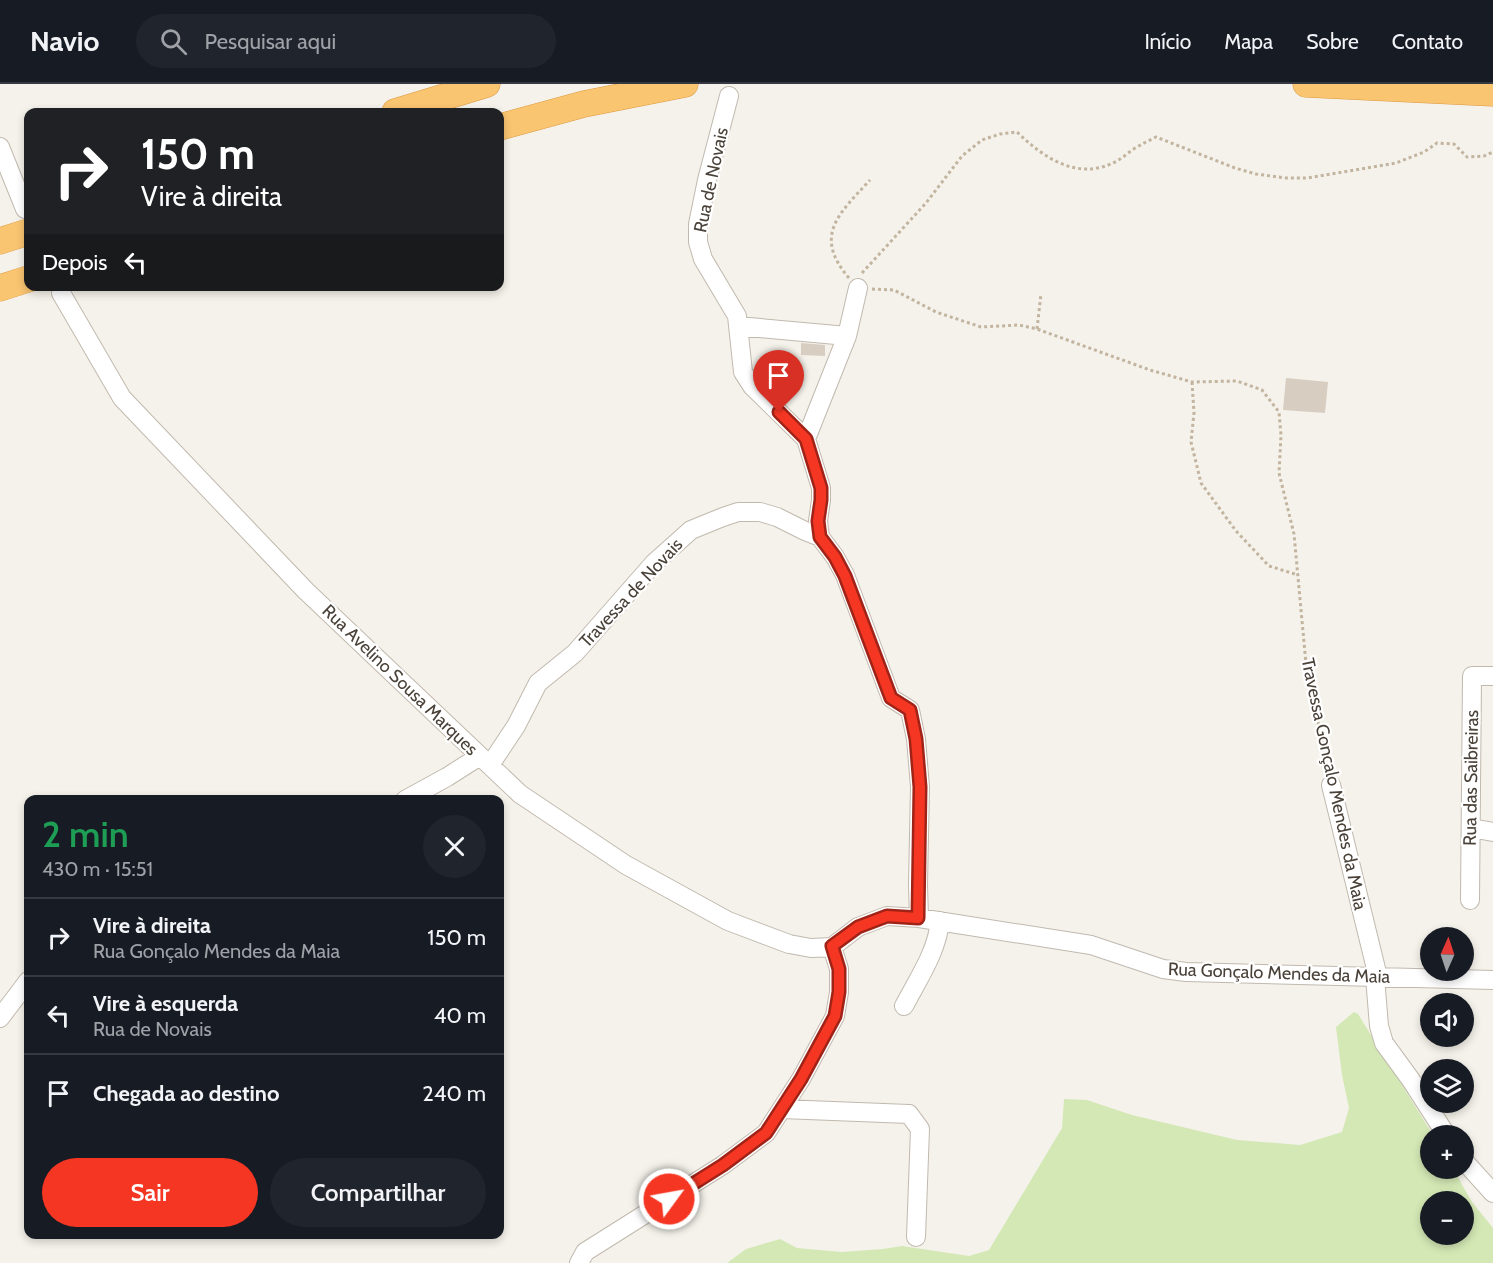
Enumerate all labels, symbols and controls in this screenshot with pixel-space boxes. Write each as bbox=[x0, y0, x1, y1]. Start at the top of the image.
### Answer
search box bbox=[136, 14, 556, 68]
text: Navio bbox=[30, 24, 100, 58]
icon: search bbox=[157, 25, 190, 58]
text: Pesquisar aqui bbox=[205, 28, 336, 55]
text: Início bbox=[1144, 29, 1191, 54]
text: Mapa bbox=[1224, 29, 1273, 54]
text: Sobre bbox=[1306, 29, 1359, 54]
text: Contato bbox=[1392, 29, 1463, 54]
street label: Rua de Novais bbox=[689, 125, 733, 235]
text: 150 m bbox=[141, 128, 255, 180]
icon: right bbox=[42, 132, 120, 210]
text: Vire à direita bbox=[141, 180, 282, 213]
icon: left bbox=[119, 246, 152, 279]
text: Depois bbox=[42, 249, 107, 276]
pin bbox=[753, 350, 804, 412]
icon: arrive bbox=[762, 359, 795, 392]
street label: Travessa de Novais bbox=[575, 534, 687, 652]
street label: Rua Avelino Sousa Marques bbox=[318, 600, 482, 760]
street label: Travessa Gonçalo Mendes da Maia bbox=[1297, 656, 1372, 912]
street label: Rua das Saibreiras bbox=[1459, 710, 1483, 846]
text: 2 min bbox=[42, 812, 129, 856]
button: close bbox=[423, 815, 486, 878]
text: 430 m · 15:51 bbox=[42, 857, 153, 881]
text: Vire à direita bbox=[93, 912, 211, 939]
icon: right bbox=[42, 921, 75, 954]
text: 150 m bbox=[427, 924, 486, 951]
north arrow bbox=[1420, 927, 1474, 981]
map controls bbox=[1420, 927, 1474, 1245]
text: Rua Gonçalo Mendes da Maia bbox=[93, 939, 340, 963]
street label: Rua Gonçalo Mendes da Maia bbox=[1168, 958, 1391, 988]
text: Vire à esquerda bbox=[93, 990, 238, 1017]
button: sound bbox=[1420, 993, 1474, 1047]
icon: left bbox=[42, 999, 75, 1032]
text: 40 m bbox=[434, 1002, 486, 1029]
text: Rua de Novais bbox=[93, 1017, 212, 1041]
button: layers bbox=[1420, 1059, 1474, 1113]
icon: arrive bbox=[42, 1077, 75, 1110]
text: Chegada ao destino bbox=[93, 1080, 279, 1107]
text: 240 m bbox=[422, 1080, 486, 1107]
button: + bbox=[1420, 1125, 1474, 1179]
button: Sair bbox=[42, 1158, 258, 1227]
button: Compartilhar bbox=[270, 1158, 486, 1227]
position arrow bbox=[637, 1167, 701, 1231]
button: − bbox=[1420, 1191, 1474, 1245]

